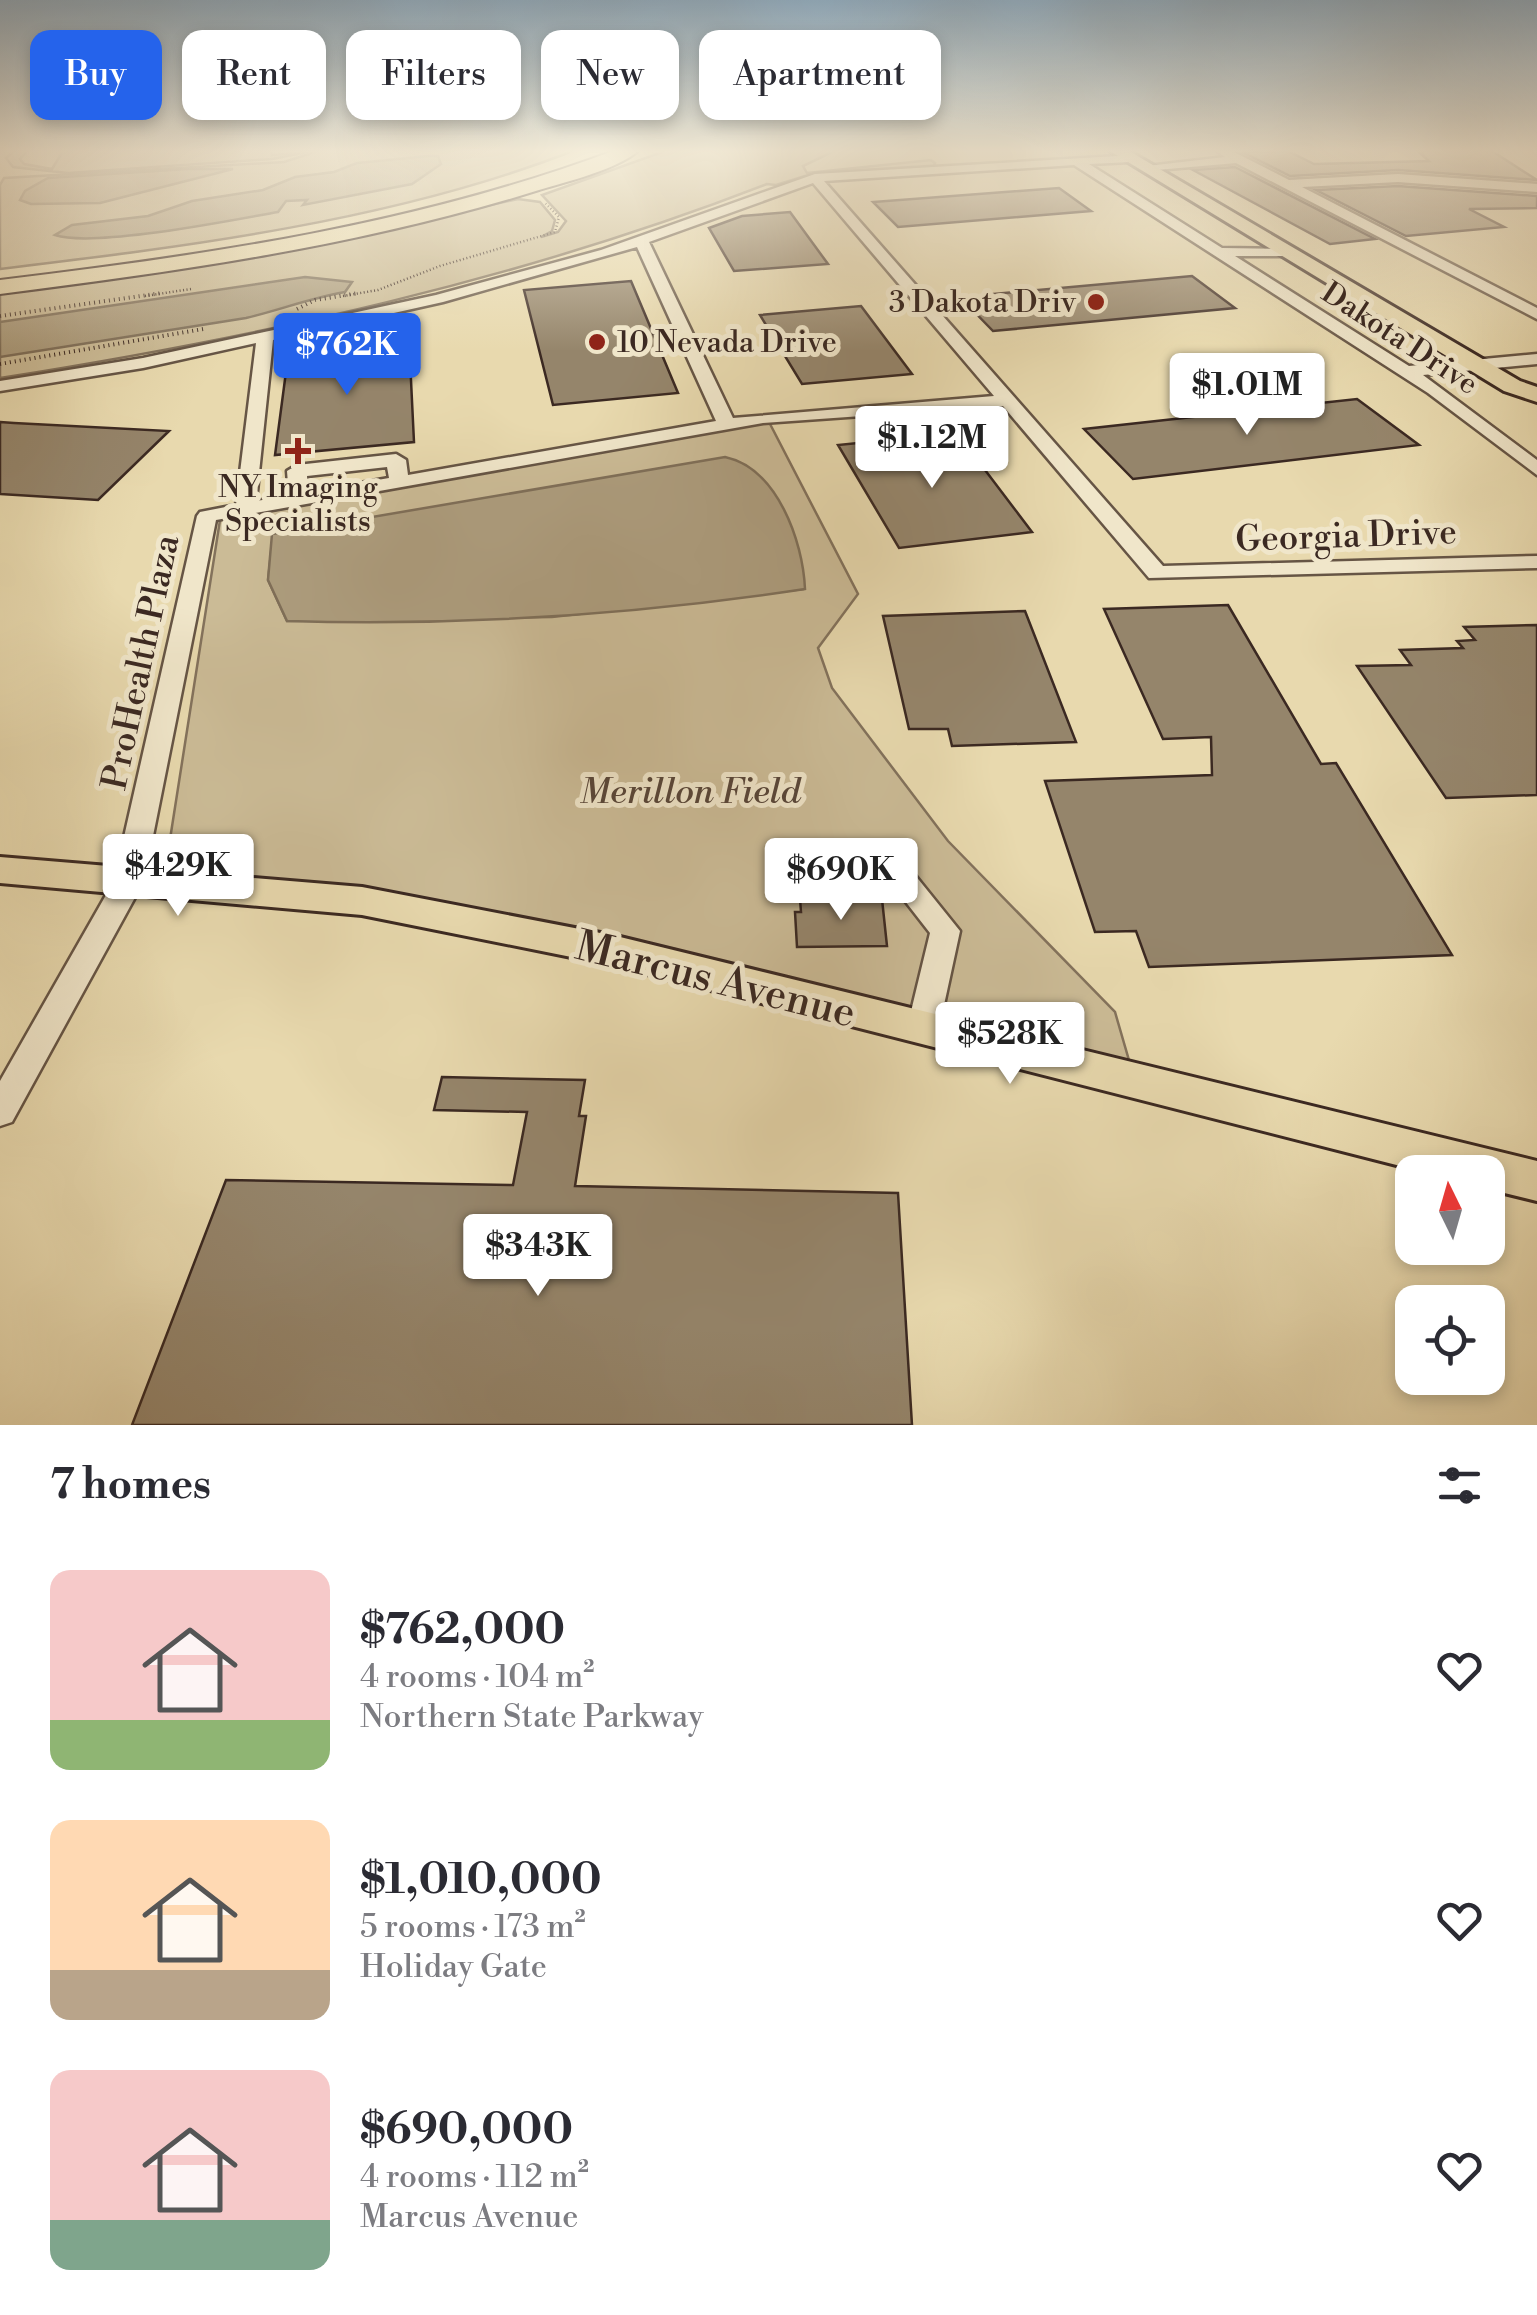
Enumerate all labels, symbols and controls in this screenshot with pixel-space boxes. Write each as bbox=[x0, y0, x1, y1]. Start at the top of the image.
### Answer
chip: Buy bbox=[30, 30, 162, 120]
chip: Rent bbox=[182, 30, 326, 120]
chip: Filters bbox=[346, 30, 521, 120]
chip: New bbox=[541, 30, 679, 120]
chip: Apartment bbox=[699, 30, 941, 120]
street label: Dakota Drive bbox=[1314, 274, 1485, 404]
place label: 3 Dakota Driv bbox=[889, 284, 1077, 322]
marker: 3 Dakota Driv bbox=[1085, 291, 1107, 313]
pin: $762K bbox=[277, 313, 417, 398]
place label: 10 Nevada Drive bbox=[617, 324, 837, 362]
text: $762K bbox=[296, 325, 398, 365]
marker: 10 Nevada Drive bbox=[586, 331, 608, 353]
pin: $1.01M bbox=[1166, 353, 1328, 438]
text: $1.01M bbox=[1192, 365, 1302, 405]
pin: $1.12M bbox=[851, 406, 1013, 491]
text: $1.12M bbox=[877, 418, 987, 458]
marker: NY Imaging Specialists bbox=[285, 438, 311, 464]
place label: NY Imaging Specialists bbox=[218, 469, 378, 541]
street label: Georgia Drive bbox=[1235, 511, 1458, 562]
street label: ProHealth Plaza bbox=[93, 531, 190, 794]
park label: Merillon Field bbox=[580, 771, 802, 814]
pin: $429K bbox=[108, 834, 248, 919]
pin: $690K bbox=[771, 838, 911, 923]
text: $429K bbox=[125, 846, 231, 886]
text: $690K bbox=[787, 850, 895, 890]
street label: Marcus Avenue bbox=[570, 920, 861, 1041]
pin: $528K bbox=[940, 1002, 1080, 1087]
text: $528K bbox=[957, 1014, 1063, 1054]
north arrow bbox=[1395, 1155, 1505, 1265]
map controls bbox=[1395, 1155, 1505, 1395]
pin: $343K bbox=[468, 1214, 608, 1299]
text: $343K bbox=[485, 1226, 591, 1266]
button: locate bbox=[1395, 1285, 1505, 1395]
icon: filters bbox=[1432, 1458, 1487, 1513]
text: 7 homes bbox=[50, 1459, 211, 1512]
text: $762,000 bbox=[360, 1604, 565, 1657]
icon: home bbox=[130, 1610, 250, 1730]
icon: heart bbox=[1432, 1643, 1487, 1698]
text: 4 rooms · 104 m² bbox=[360, 1657, 594, 1697]
text: Northern State Parkway bbox=[360, 1697, 704, 1737]
text: $1,010,000 bbox=[360, 1854, 602, 1907]
icon: home bbox=[130, 1860, 250, 1980]
icon: heart bbox=[1432, 1893, 1487, 1948]
text: 5 rooms · 173 m² bbox=[360, 1907, 586, 1947]
text: Holiday Gate bbox=[360, 1947, 547, 1987]
text: $690,000 bbox=[360, 2104, 573, 2157]
icon: home bbox=[130, 2110, 250, 2230]
icon: heart bbox=[1432, 2143, 1487, 2198]
text: 4 rooms · 112 m² bbox=[360, 2157, 589, 2197]
text: Marcus Avenue bbox=[360, 2197, 578, 2237]

